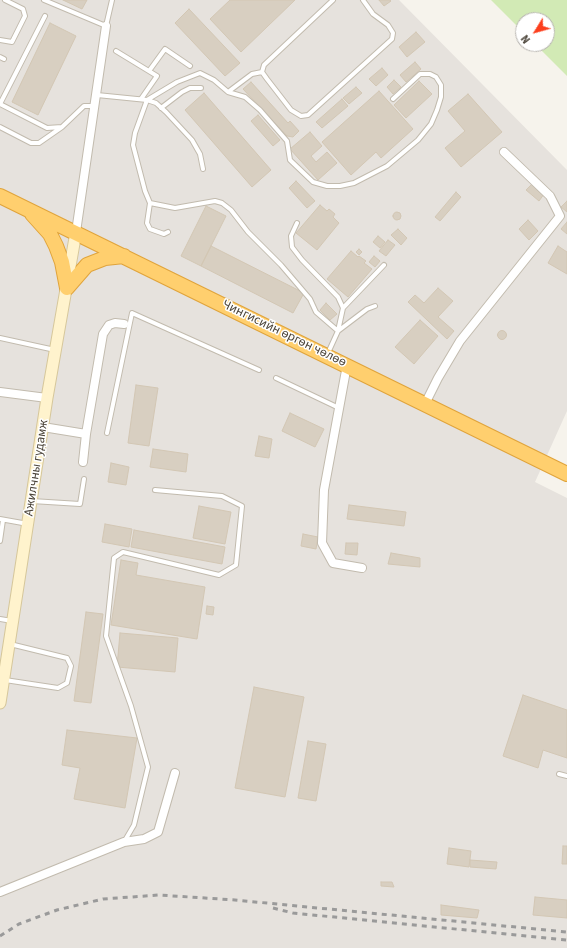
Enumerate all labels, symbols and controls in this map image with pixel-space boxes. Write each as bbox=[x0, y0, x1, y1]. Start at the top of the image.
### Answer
north arrow bbox=[515, 12, 555, 52]
text: N bbox=[518, 31, 534, 46]
street label: Чингисийн өргөн чөлөө bbox=[219, 297, 349, 371]
street label: Ажилчны гудамж bbox=[22, 419, 52, 517]

